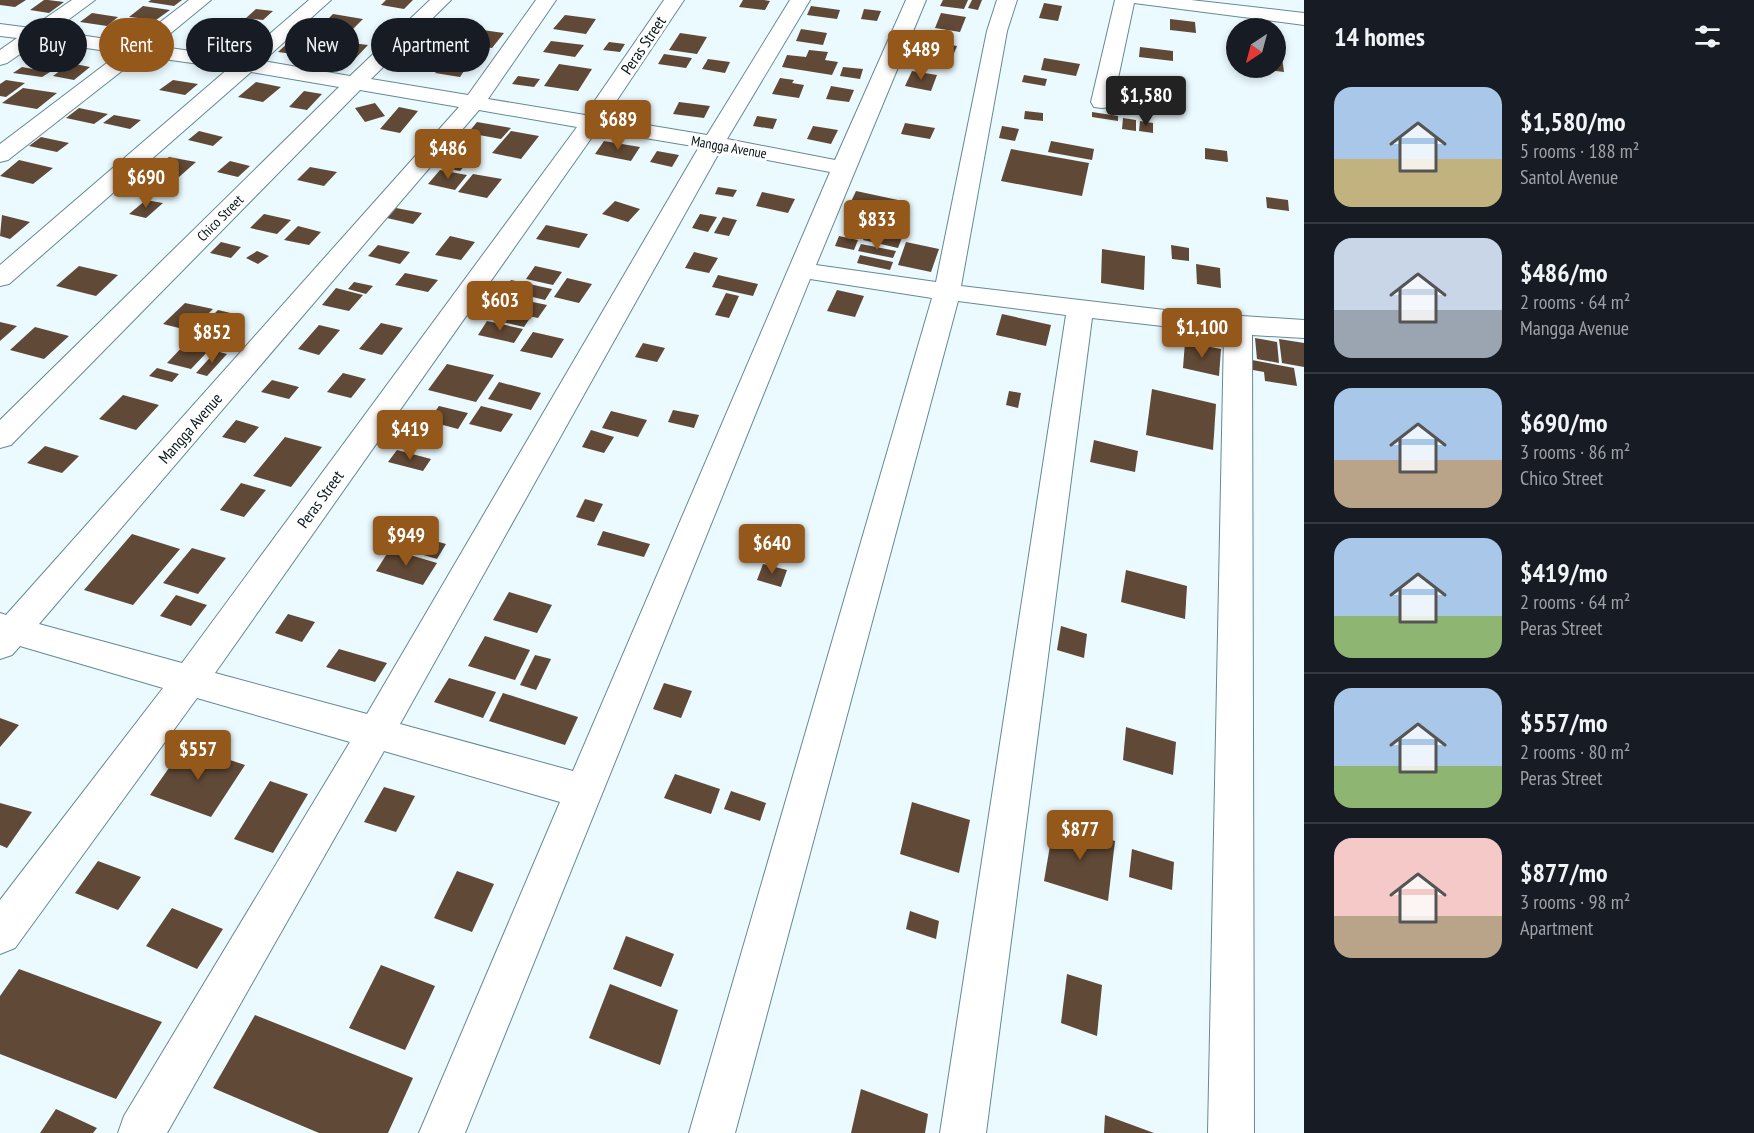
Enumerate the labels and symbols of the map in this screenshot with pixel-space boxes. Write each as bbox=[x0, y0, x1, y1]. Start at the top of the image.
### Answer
street label: Peras Street bbox=[616, 12, 670, 78]
north arrow bbox=[1226, 18, 1286, 78]
pin: $489 bbox=[885, 30, 957, 81]
pin: $1,580 bbox=[1097, 76, 1195, 127]
pin: $689 bbox=[582, 100, 654, 151]
pin: $486 bbox=[412, 129, 484, 180]
street label: Mangga Avenue bbox=[690, 132, 768, 163]
pin: $690 bbox=[110, 158, 182, 209]
street label: Chico Street bbox=[193, 191, 247, 245]
pin: $833 bbox=[841, 200, 913, 251]
pin: $603 bbox=[464, 281, 536, 332]
pin: $1,100 bbox=[1153, 308, 1251, 359]
pin: $852 bbox=[176, 313, 248, 364]
street label: Mangga Avenue bbox=[154, 389, 226, 467]
pin: $419 bbox=[374, 410, 446, 461]
street label: Peras Street bbox=[292, 466, 348, 532]
pin: $949 bbox=[370, 516, 442, 567]
pin: $640 bbox=[736, 524, 808, 575]
pin: $557 bbox=[162, 730, 234, 781]
pin: $877 bbox=[1044, 810, 1116, 861]

